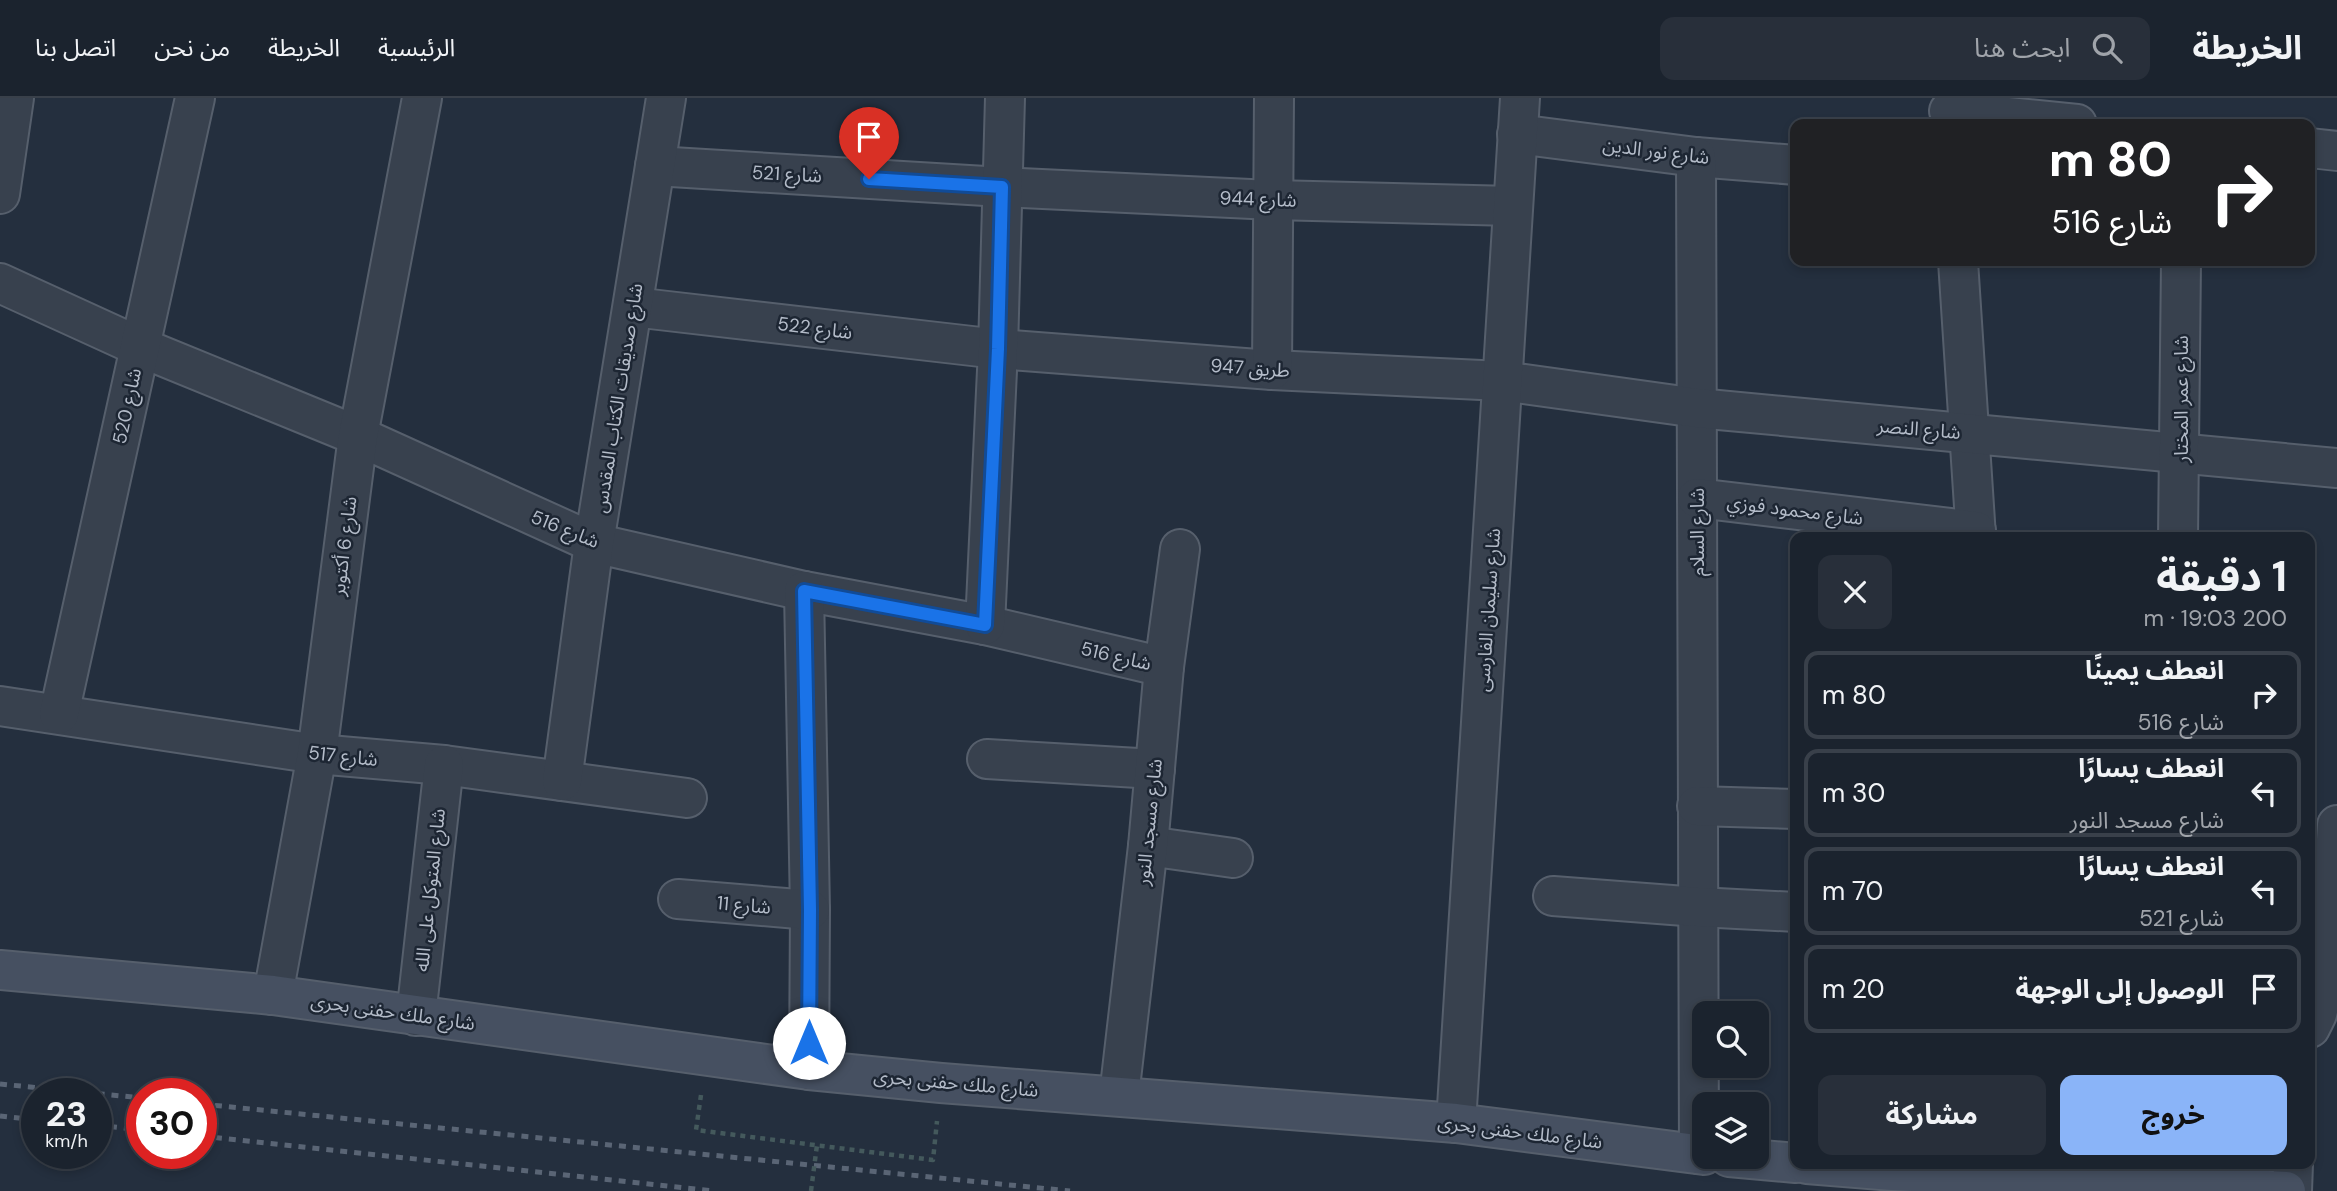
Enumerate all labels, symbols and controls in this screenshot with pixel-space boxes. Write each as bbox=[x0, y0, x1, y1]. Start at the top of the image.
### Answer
search box bbox=[1660, 17, 2150, 80]
text: الخريطة bbox=[2192, 26, 2302, 69]
icon: search bbox=[2088, 29, 2126, 67]
text: ابحث هنا bbox=[1974, 31, 2070, 65]
text: اتصل بنا bbox=[35, 32, 116, 63]
text: من نحن bbox=[154, 32, 230, 63]
text: الخريطة bbox=[268, 32, 340, 63]
text: الرئيسية bbox=[378, 32, 455, 63]
pin bbox=[839, 107, 899, 179]
icon: arrive bbox=[850, 118, 888, 156]
text: 80 m bbox=[2049, 127, 2172, 191]
street label: شارع نور الدين bbox=[1601, 132, 1711, 171]
icon: right bbox=[2196, 147, 2287, 238]
street label: شارع 521 bbox=[751, 160, 823, 189]
street label: شارع 944 bbox=[1219, 185, 1297, 214]
text: شارع 516 bbox=[2052, 201, 2172, 243]
street label: شارع صديقات الكتاب المقدس bbox=[587, 281, 650, 515]
street label: شارع 522 bbox=[776, 311, 854, 346]
street label: شارع عمر المختار bbox=[2169, 335, 2195, 464]
street label: طريق 947 bbox=[1209, 353, 1291, 383]
street label: شارع 520 bbox=[107, 366, 148, 447]
street label: شارع النصر bbox=[1875, 413, 1962, 446]
street label: شارع السلام bbox=[1685, 488, 1712, 576]
street label: شارع محمود فوزي bbox=[1725, 489, 1865, 533]
street label: شارع 6 أكتوبر bbox=[325, 495, 363, 598]
street label: شارع 516 bbox=[527, 504, 603, 555]
street label: شارع سليمان الفارسى bbox=[1470, 527, 1507, 693]
text: 1 دقيقة bbox=[2156, 549, 2287, 604]
button: close bbox=[1818, 555, 1892, 629]
text: 200 m · 19:03 bbox=[2144, 603, 2287, 633]
street label: شارع 516 bbox=[1078, 636, 1154, 677]
text: انعطف يمينًا bbox=[2085, 653, 2224, 687]
icon: right bbox=[2245, 676, 2283, 714]
text: 80 m bbox=[1822, 678, 1886, 712]
text: شارع 516 bbox=[2137, 707, 2224, 737]
street label: شارع 517 bbox=[307, 740, 379, 773]
text: انعطف يسارًا bbox=[2078, 751, 2224, 785]
street label: شارع مسجد النور bbox=[1130, 757, 1169, 888]
icon: left bbox=[2245, 774, 2283, 812]
text: 30 m bbox=[1822, 776, 1885, 810]
text: شارع مسجد النور bbox=[2070, 805, 2224, 835]
street label: شارع المتوكل على الله bbox=[409, 807, 452, 973]
text: انعطف يسارًا bbox=[2078, 849, 2224, 883]
icon: left bbox=[2245, 872, 2283, 910]
text: 70 m bbox=[1822, 874, 1883, 908]
street label: شارع 11 bbox=[716, 890, 772, 921]
text: شارع 521 bbox=[2139, 903, 2224, 933]
icon: arrive bbox=[2245, 970, 2283, 1008]
text: 20 m bbox=[1822, 972, 1885, 1006]
text: الوصول إلى الوجهة bbox=[2015, 972, 2224, 1006]
street label: شارع ملك حفنى بحرى bbox=[309, 988, 477, 1037]
map controls bbox=[1692, 1001, 1769, 1169]
button: search bbox=[1692, 1001, 1769, 1078]
position arrow bbox=[772, 1006, 846, 1080]
street label: شارع ملك حفنى بحرى bbox=[872, 1063, 1040, 1104]
button: مشاركة bbox=[1818, 1075, 2046, 1155]
button: خروج bbox=[2060, 1075, 2287, 1155]
speed limit sign: 30 bbox=[126, 1078, 217, 1169]
text: 23 bbox=[46, 1091, 87, 1137]
button: layers bbox=[1692, 1092, 1769, 1169]
street label: شارع ملك حفنى بحرى bbox=[1436, 1109, 1604, 1155]
text: km/h bbox=[45, 1129, 88, 1153]

